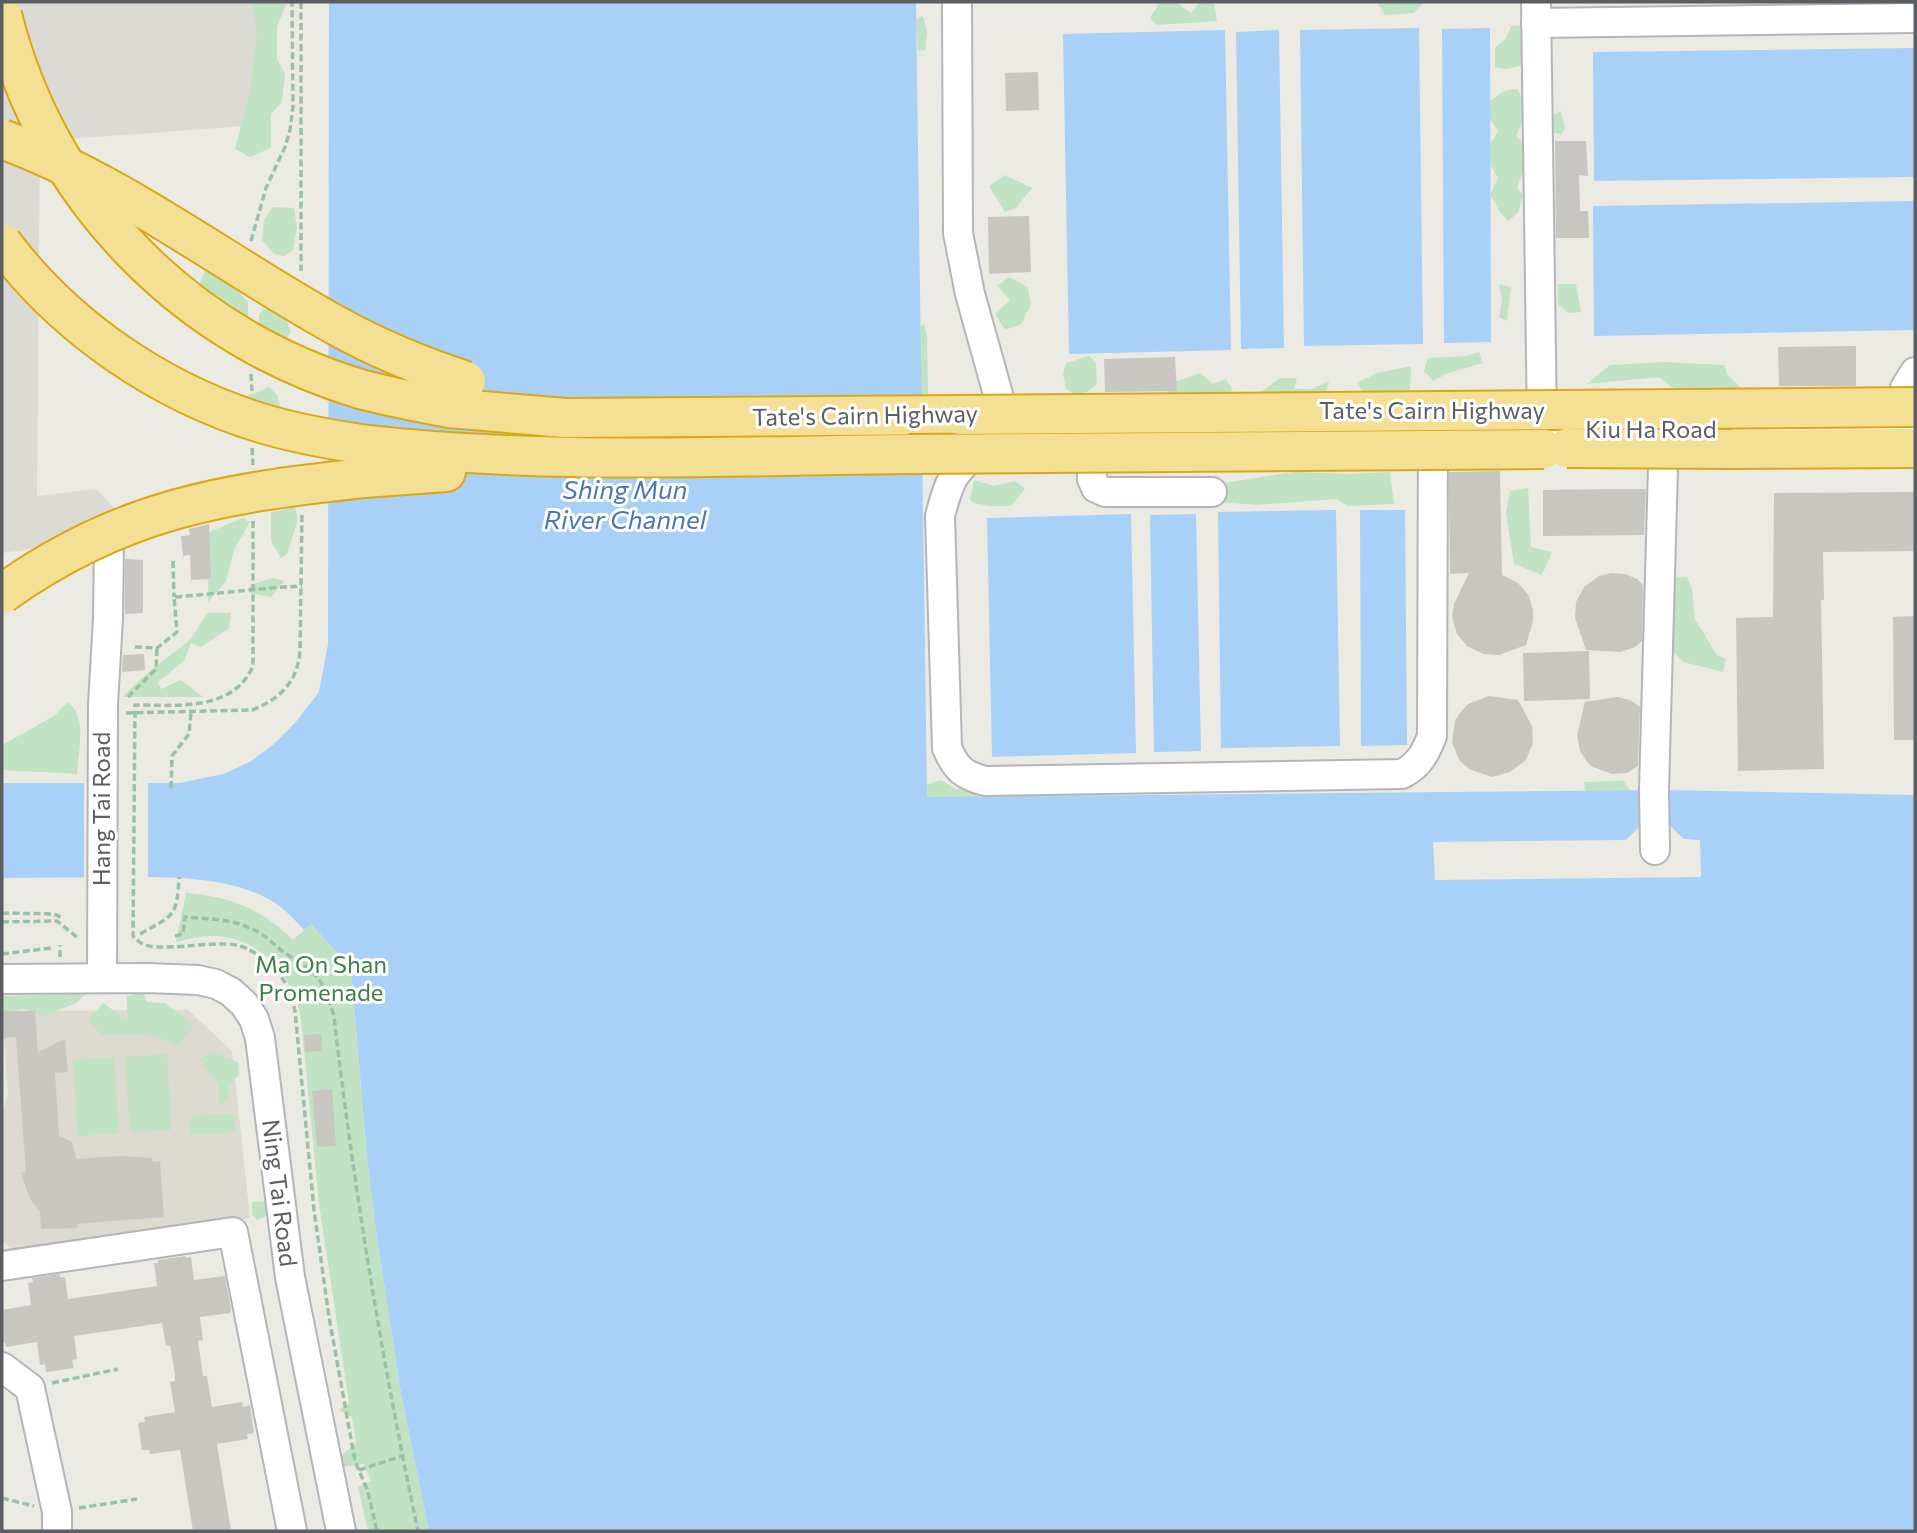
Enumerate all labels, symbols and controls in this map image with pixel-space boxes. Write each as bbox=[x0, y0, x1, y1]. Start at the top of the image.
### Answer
street label: Tate's Cairn Highway bbox=[1319, 395, 1545, 424]
street label: Tate's Cairn Highway bbox=[752, 398, 978, 431]
street label: Kiu Ha Road bbox=[1585, 414, 1717, 443]
water label: Shing Mun River Channel bbox=[544, 473, 708, 534]
street label: Hang Tai Road bbox=[86, 732, 115, 886]
park label: Ma On Shan Promenade bbox=[255, 949, 387, 1006]
street label: Ning Tai Road bbox=[257, 1117, 304, 1268]

